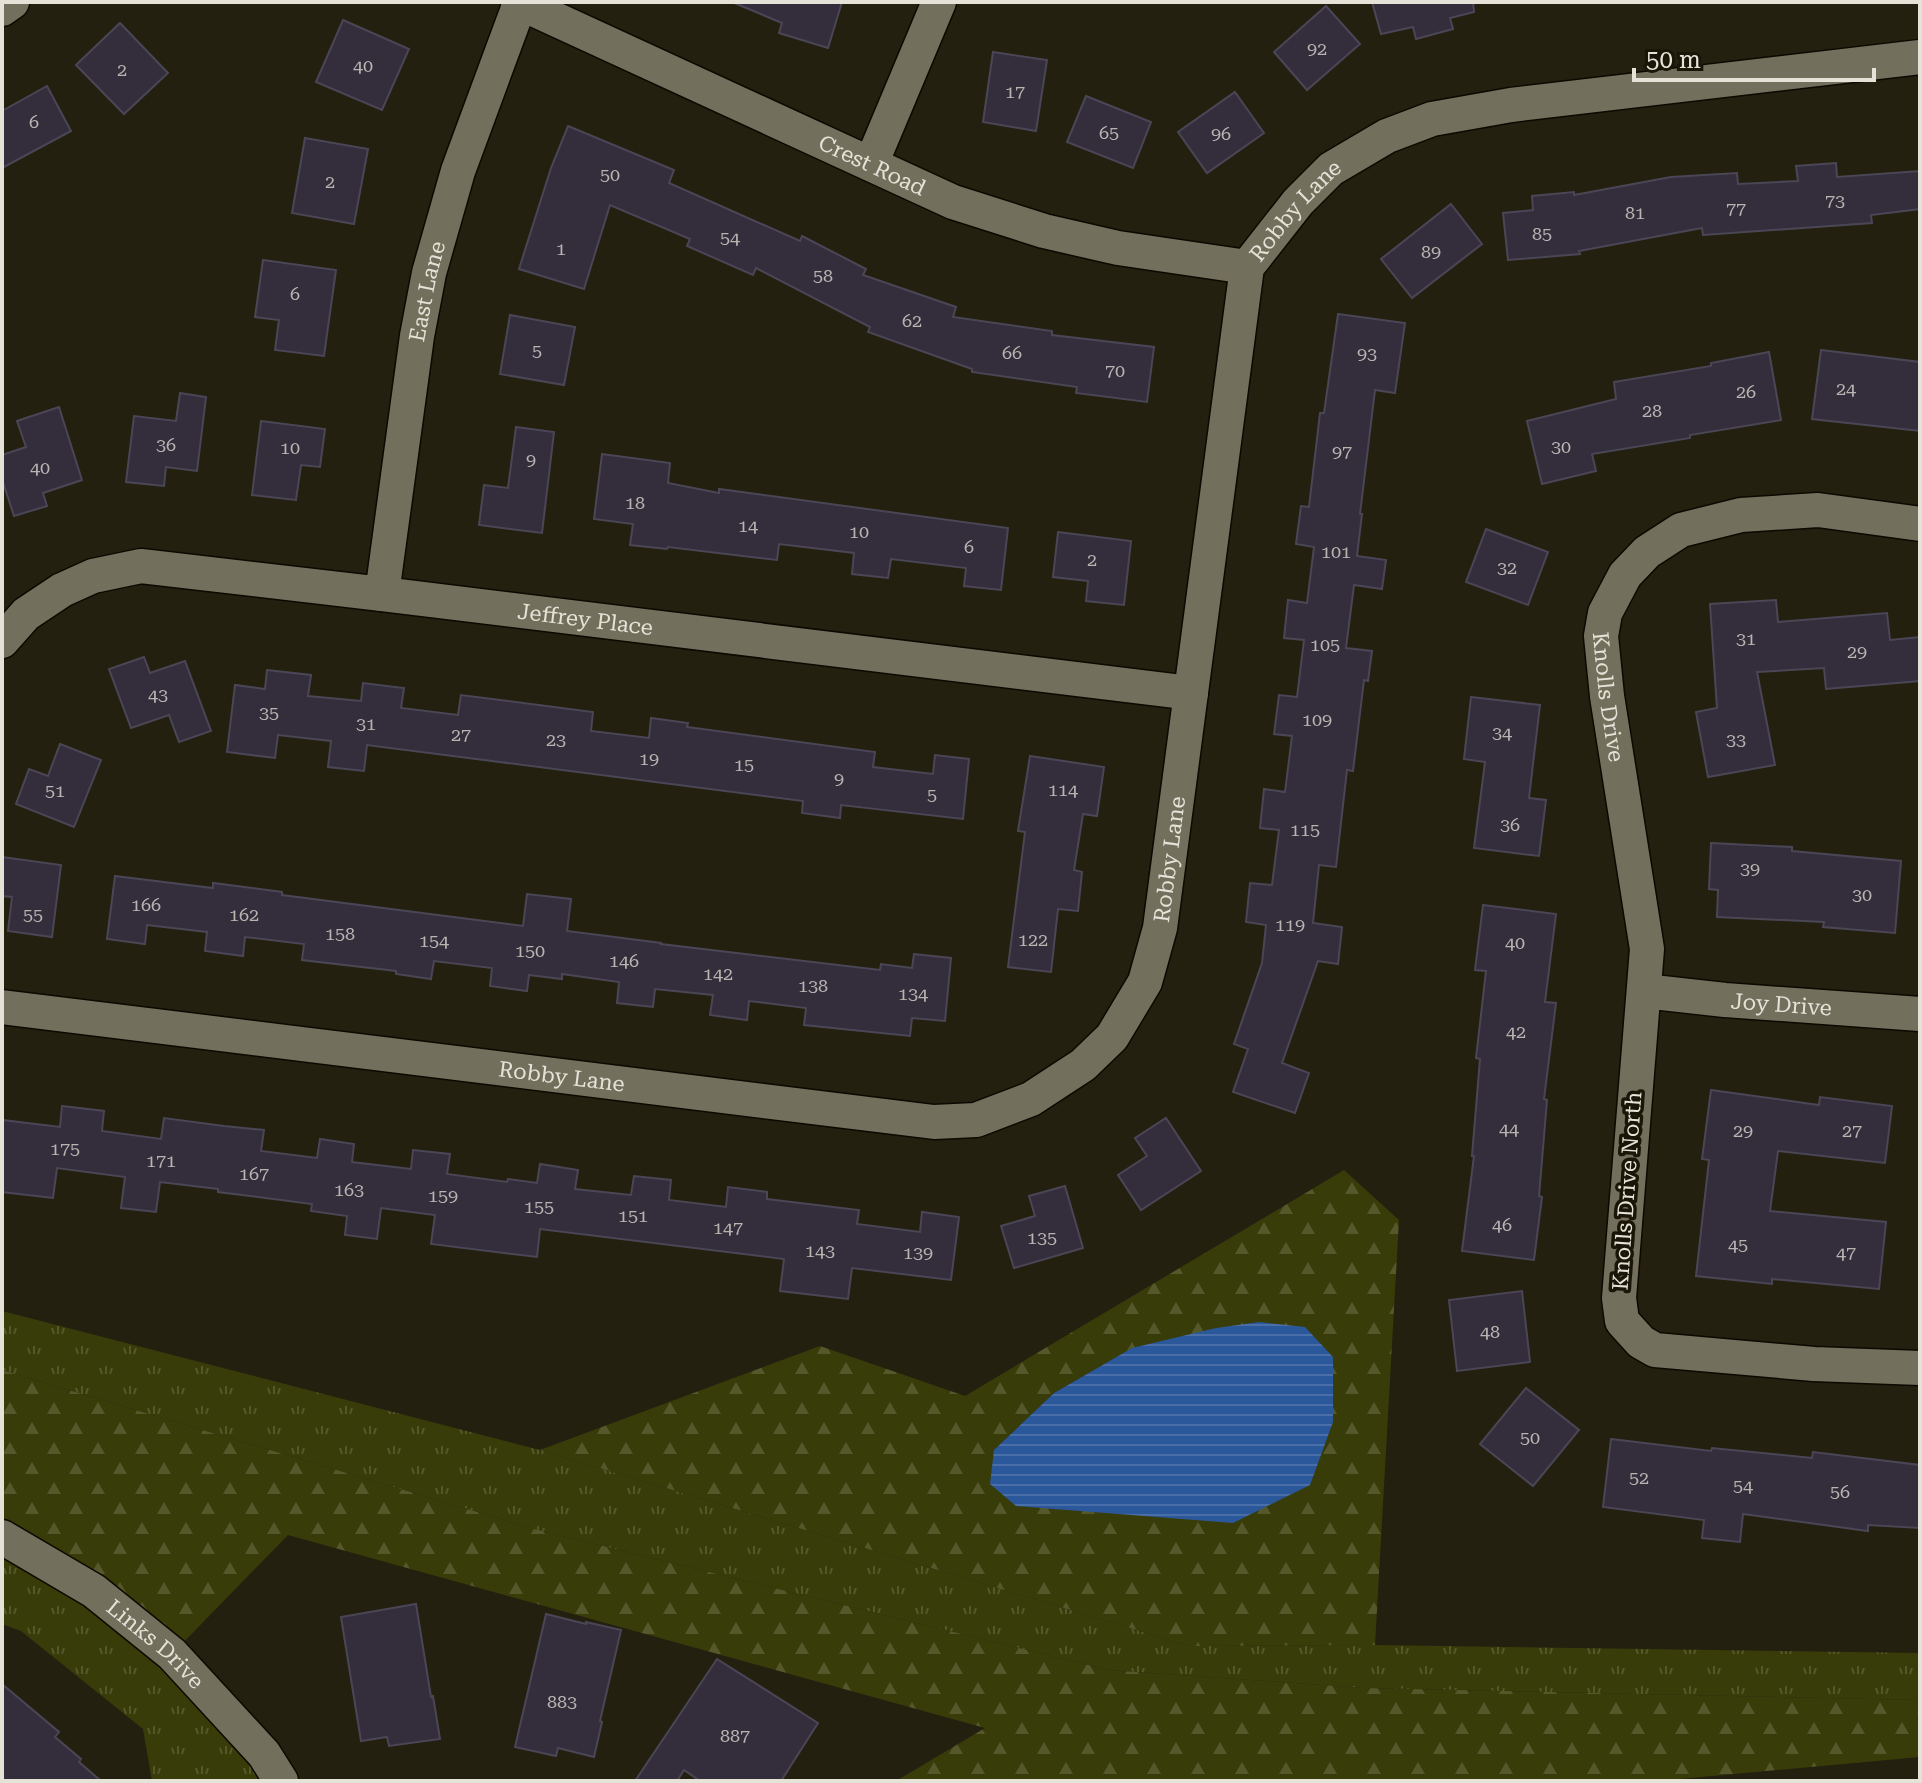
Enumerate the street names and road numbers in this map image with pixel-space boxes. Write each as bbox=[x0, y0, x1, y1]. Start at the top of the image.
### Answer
street label: Crest Road bbox=[815, 130, 930, 200]
street label: Robby Lane bbox=[1244, 154, 1345, 266]
street label: East Lane bbox=[404, 238, 450, 344]
street label: Jeffrey Place bbox=[516, 598, 655, 640]
street label: Knolls Drive bbox=[1588, 631, 1630, 764]
street label: Robby Lane bbox=[1148, 795, 1190, 924]
street label: Joy Drive bbox=[1730, 988, 1833, 1020]
street label: Robby Lane bbox=[497, 1056, 626, 1096]
street label: Knolls Drive North bbox=[1608, 1091, 1646, 1291]
street label: Links Drive bbox=[102, 1594, 210, 1693]

